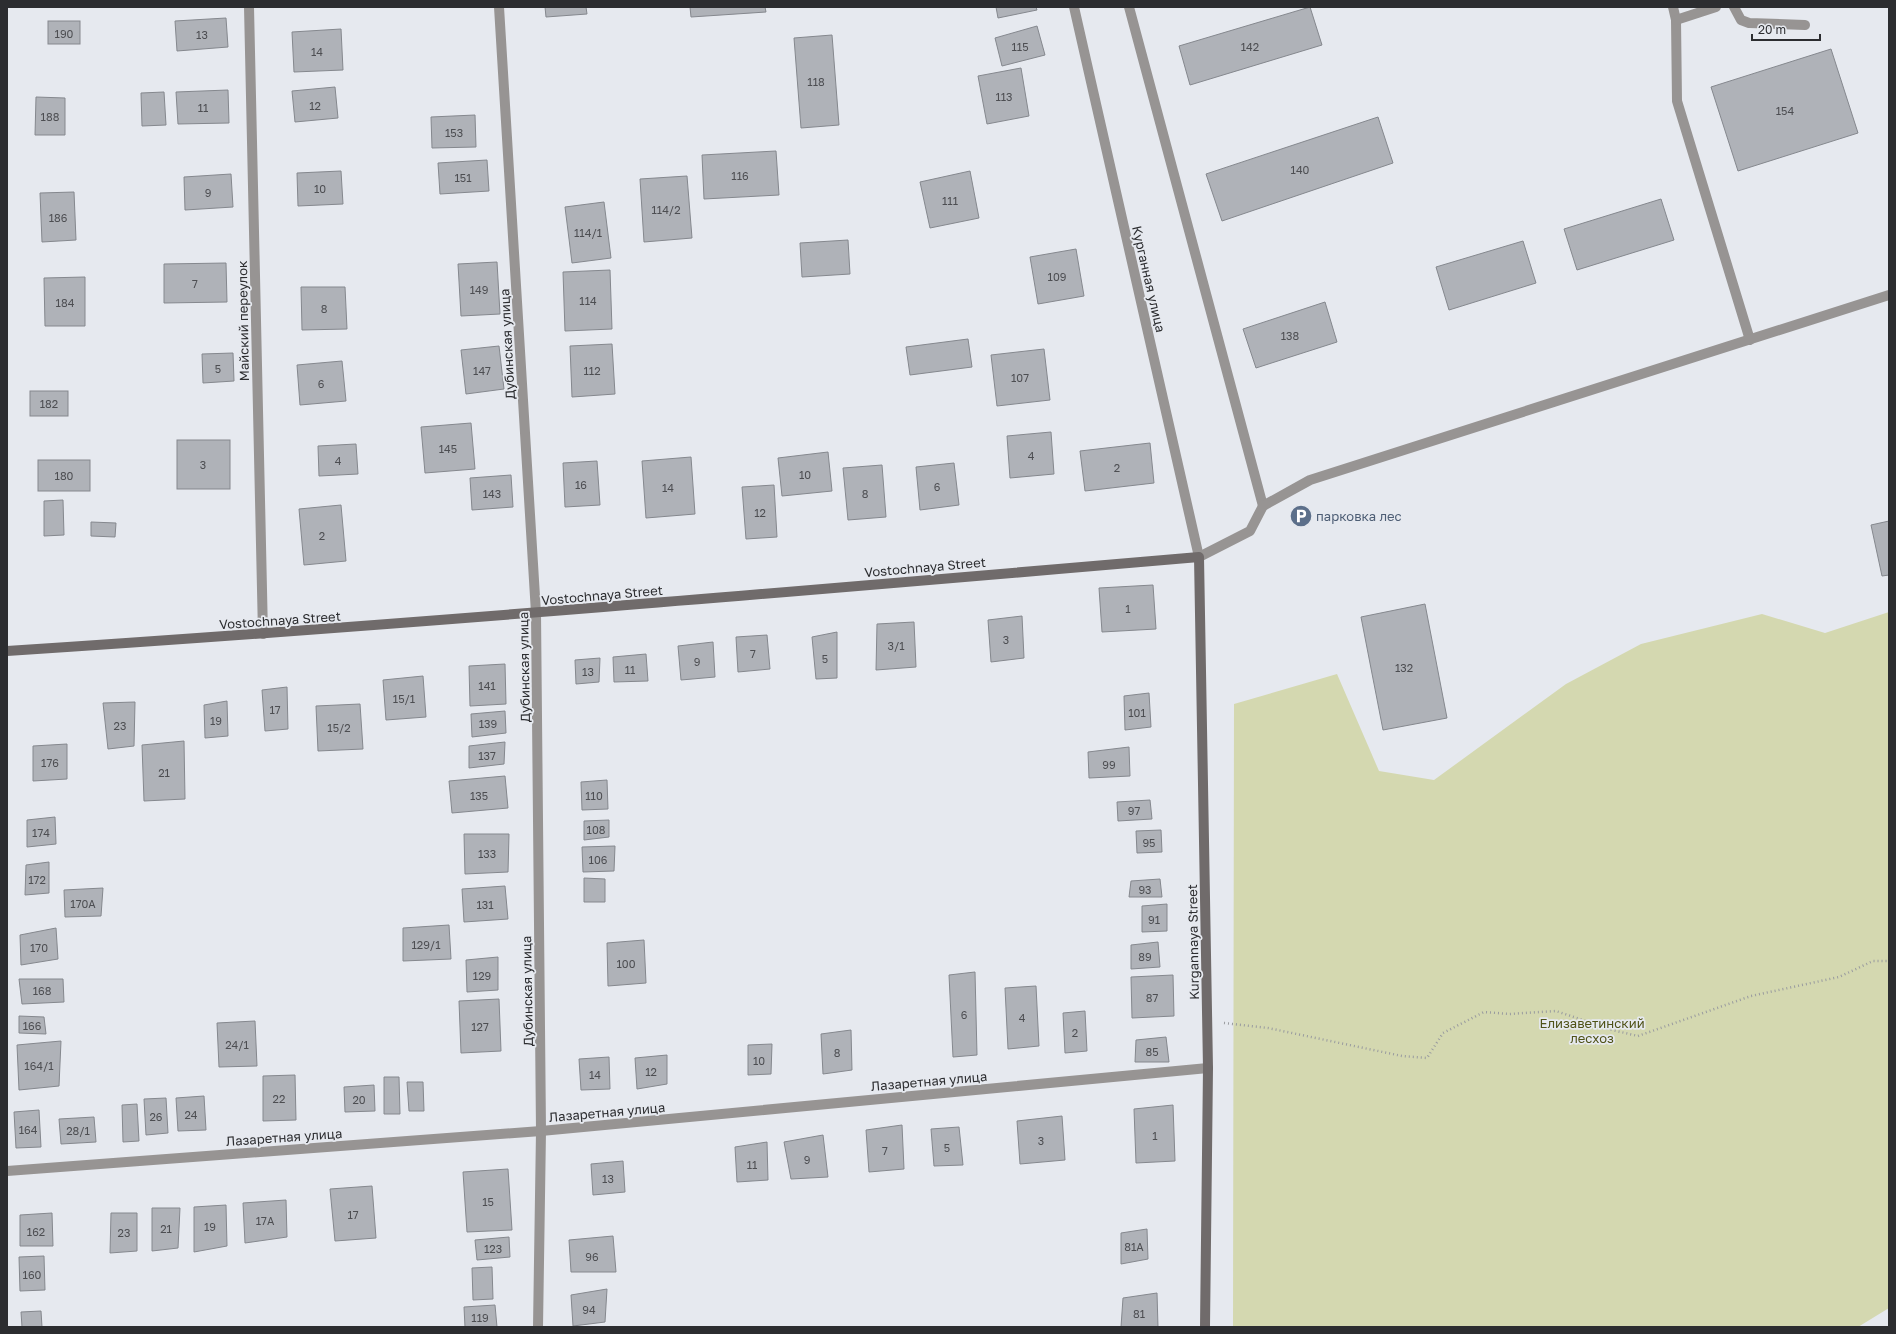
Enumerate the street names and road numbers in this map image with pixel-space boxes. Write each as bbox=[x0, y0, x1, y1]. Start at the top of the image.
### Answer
street label: Курганная улица bbox=[1129, 224, 1169, 334]
street label: Майский переулок bbox=[234, 260, 252, 381]
street label: Дубинская улица bbox=[496, 288, 518, 400]
street label: Vostochnaya Street bbox=[864, 554, 986, 580]
street label: Vostochnaya Street bbox=[541, 582, 663, 608]
street label: Vostochnaya Street bbox=[219, 608, 341, 632]
street label: Дубинская улица bbox=[515, 612, 533, 722]
street label: Kurgannaya Street bbox=[1184, 884, 1202, 1000]
street label: Дубинская улица bbox=[518, 936, 536, 1046]
street label: Лазаретная улица bbox=[870, 1068, 988, 1094]
street label: Лазаретная улица bbox=[548, 1099, 666, 1125]
street label: Лазаретная улица bbox=[225, 1125, 343, 1149]

